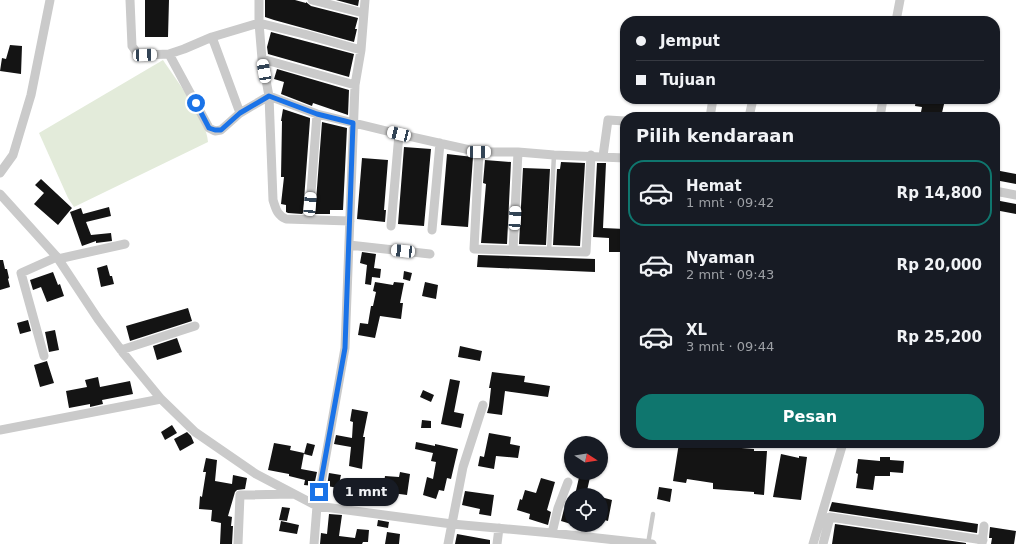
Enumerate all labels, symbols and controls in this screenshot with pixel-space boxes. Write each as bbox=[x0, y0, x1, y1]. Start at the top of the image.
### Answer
text: Jemput bbox=[660, 32, 720, 50]
car bbox=[133, 49, 157, 61]
car bbox=[256, 58, 272, 84]
text: Tujuan bbox=[660, 71, 716, 89]
route start bbox=[187, 94, 205, 112]
car bbox=[386, 125, 412, 143]
text: Pilih kendaraan bbox=[636, 125, 794, 146]
car bbox=[467, 146, 491, 158]
icon: car bbox=[638, 175, 674, 211]
text: Hemat bbox=[686, 177, 742, 195]
text: Rp 14,800 bbox=[897, 184, 982, 202]
car bbox=[303, 192, 317, 216]
text: 1 mnt · 09:42 bbox=[686, 195, 774, 210]
car bbox=[508, 206, 522, 230]
car bbox=[390, 244, 416, 258]
icon: car bbox=[638, 247, 674, 283]
text: Nyaman bbox=[686, 249, 755, 267]
text: Rp 20,000 bbox=[897, 256, 982, 274]
text: 2 mnt · 09:43 bbox=[686, 267, 774, 282]
icon: car bbox=[638, 319, 674, 355]
text: XL bbox=[686, 321, 707, 339]
text: Rp 25,200 bbox=[897, 328, 982, 346]
text: 3 mnt · 09:44 bbox=[686, 339, 774, 354]
button: Pesan bbox=[636, 394, 984, 440]
north arrow bbox=[564, 436, 608, 480]
map controls bbox=[564, 436, 608, 532]
callout: 1 mnt bbox=[333, 478, 399, 506]
route end bbox=[310, 483, 328, 501]
text: 1 mnt bbox=[345, 484, 387, 499]
button: locate bbox=[564, 488, 608, 532]

